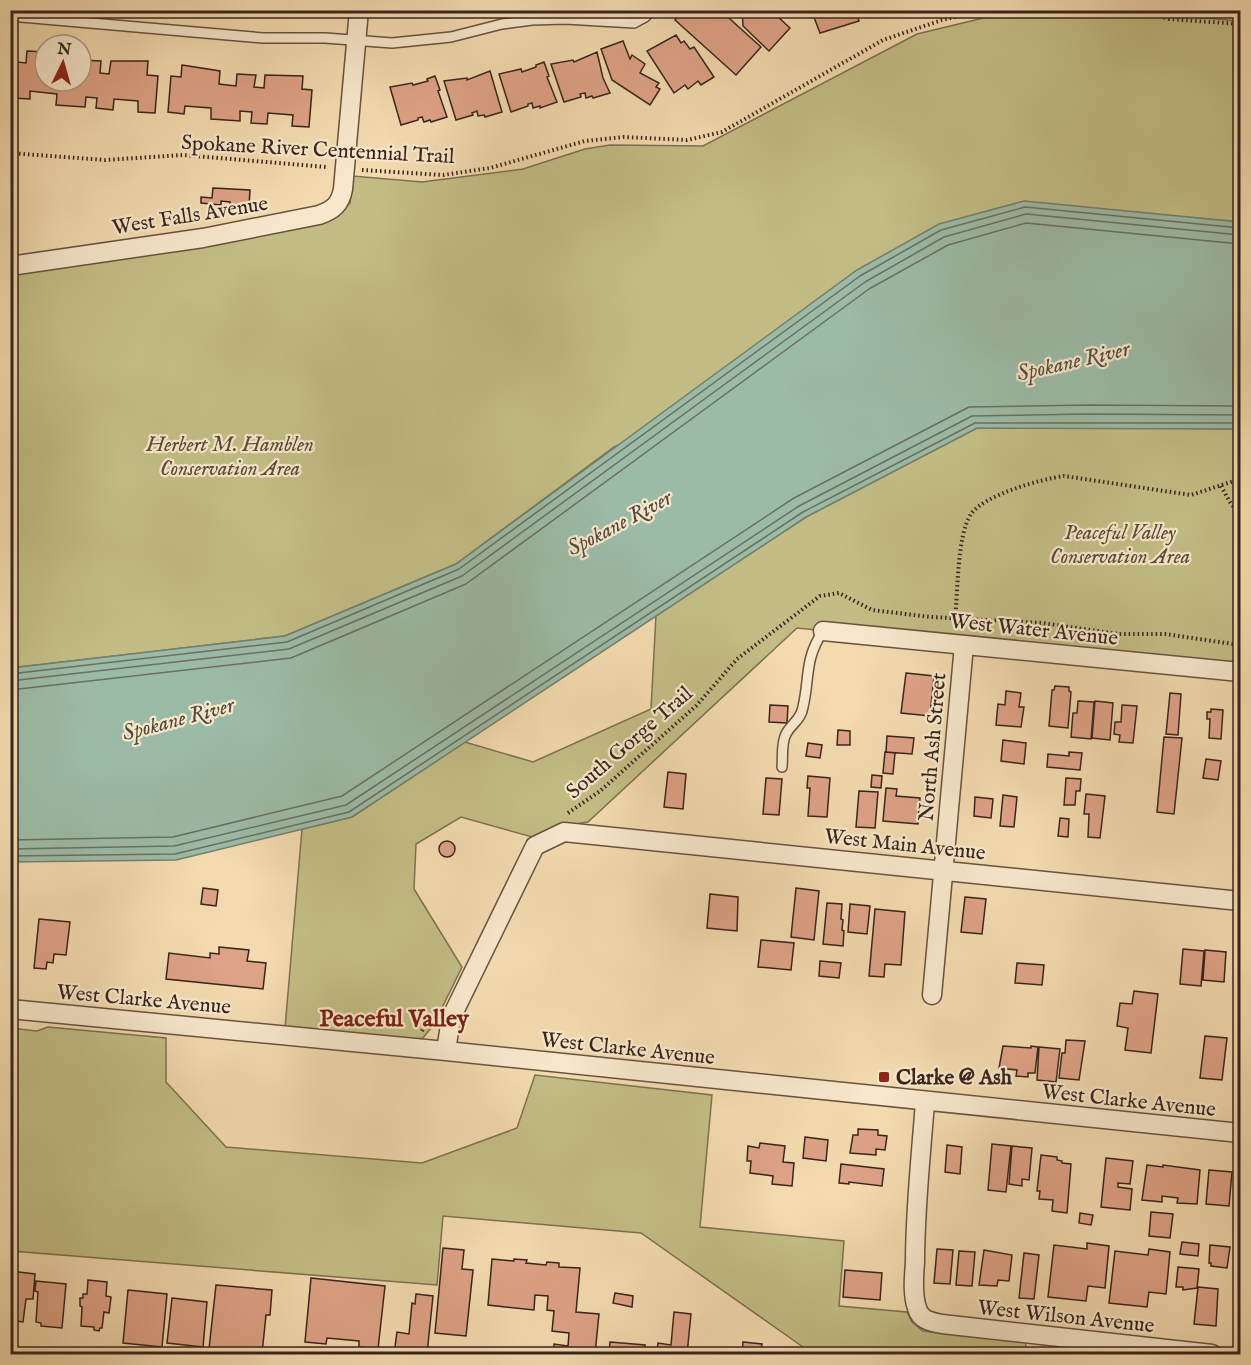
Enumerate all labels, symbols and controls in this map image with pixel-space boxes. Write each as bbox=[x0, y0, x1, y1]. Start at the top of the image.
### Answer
north arrow bbox=[33, 33, 93, 93]
text: N bbox=[55, 39, 72, 61]
street label: Spokane River Centennial Trail bbox=[181, 130, 455, 171]
street label: West Falls Avenue bbox=[110, 191, 270, 242]
water label: Spokane River bbox=[1014, 335, 1134, 389]
park label: Herbert M. Hamblen Conservation Area bbox=[145, 432, 314, 483]
water label: Spokane River bbox=[563, 484, 679, 563]
park label: Peaceful Valley Conservation Area bbox=[1050, 520, 1190, 571]
street label: West Water Avenue bbox=[948, 608, 1120, 653]
street label: North Ash Street bbox=[914, 672, 953, 823]
street label: South Gorge Trail bbox=[561, 681, 699, 805]
water label: Spokane River bbox=[119, 691, 239, 748]
street label: West Main Avenue bbox=[823, 824, 987, 867]
street label: West Clarke Avenue bbox=[56, 979, 232, 1022]
district label: Peaceful Valley bbox=[319, 1004, 470, 1035]
street label: West Clarke Avenue bbox=[540, 1027, 716, 1072]
place label: Clarke @ Ash bbox=[896, 1065, 1013, 1092]
marker: Clarke @ Ash bbox=[877, 1070, 891, 1084]
street label: West Clarke Avenue bbox=[1041, 1079, 1217, 1124]
street label: West Wilson Avenue bbox=[976, 1295, 1156, 1340]

